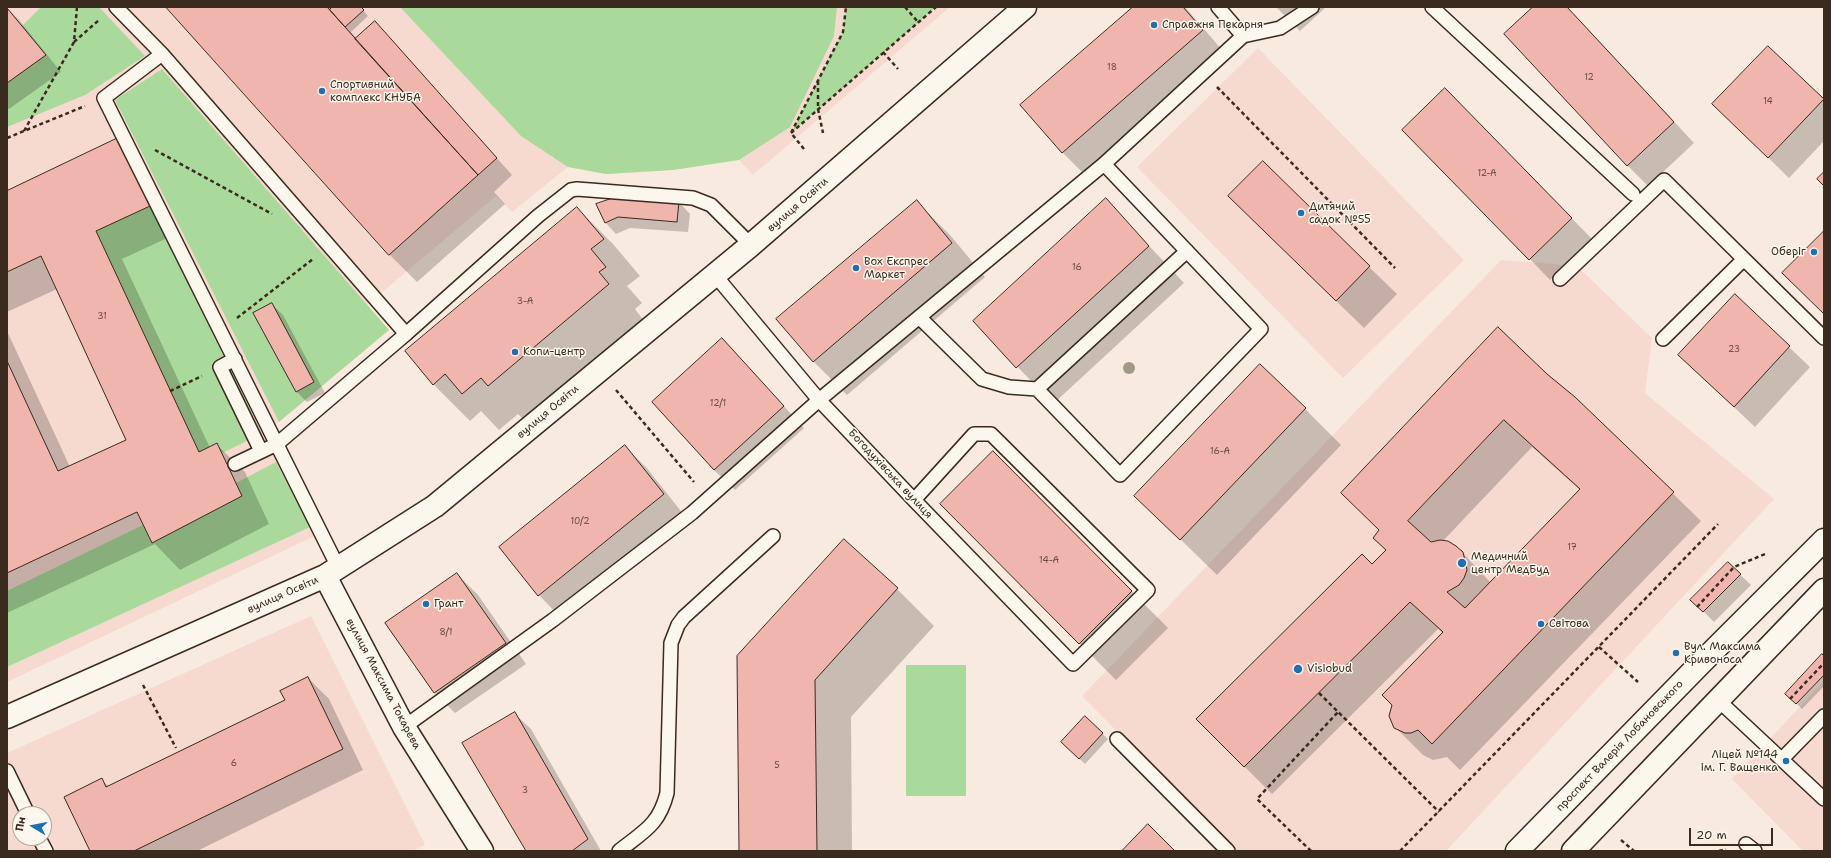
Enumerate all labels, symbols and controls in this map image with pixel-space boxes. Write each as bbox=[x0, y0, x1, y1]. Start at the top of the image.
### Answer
place label: Справжня Пекарня bbox=[1162, 18, 1263, 32]
marker: Справжня Пекарня bbox=[1149, 20, 1159, 30]
house number: 18 bbox=[1107, 63, 1117, 73]
house number: 12 bbox=[1584, 73, 1594, 83]
place label: Спортивний комплекс КНУБА bbox=[330, 78, 421, 104]
marker: Спортивний комплекс КНУБА bbox=[317, 86, 327, 96]
house number: 14 bbox=[1763, 97, 1773, 107]
house number: 12-А bbox=[1477, 169, 1497, 179]
street label: вулиця Освіти bbox=[765, 175, 831, 235]
place label: Дитячий садок №55 bbox=[1309, 200, 1371, 226]
marker: Дитячий садок №55 bbox=[1296, 208, 1306, 218]
place label: Оберіг bbox=[1771, 245, 1806, 259]
marker: Оберіг bbox=[1809, 247, 1819, 257]
place label: Box Експрес Маркет bbox=[864, 255, 928, 281]
marker: Box Експрес Маркет bbox=[851, 263, 861, 273]
house number: 16 bbox=[1072, 263, 1082, 273]
house number: 3-А bbox=[517, 297, 533, 307]
house number: 31 bbox=[97, 312, 107, 322]
place label: Копи-центр bbox=[523, 345, 585, 359]
house number: 23 bbox=[1728, 345, 1740, 355]
marker: Копи-центр bbox=[510, 347, 520, 357]
street label: вулиця Освіти bbox=[514, 382, 582, 442]
house number: 12/1 bbox=[710, 399, 726, 409]
street label: Богодухівська вулиця bbox=[845, 426, 935, 522]
house number: 16-А bbox=[1210, 447, 1230, 457]
house number: 10/2 bbox=[571, 517, 589, 527]
house number: 17 bbox=[1567, 543, 1577, 553]
place label: Медичний центр МедБуд bbox=[1471, 550, 1550, 576]
house number: 14-А bbox=[1039, 556, 1059, 566]
marker: Медичний центр МедБуд bbox=[1456, 557, 1468, 569]
street label: вулиця Освіти bbox=[245, 573, 321, 617]
place label: Грант bbox=[434, 597, 464, 611]
marker: Грант bbox=[421, 599, 431, 609]
street label: вулиця Максима Токарева bbox=[343, 616, 423, 752]
place label: Світова bbox=[1549, 617, 1589, 631]
marker: Світова bbox=[1536, 619, 1546, 629]
house number: 8/1 bbox=[440, 628, 452, 638]
place label: Вул. Максима Кривоноса bbox=[1684, 640, 1761, 666]
marker: Вул. Максима Кривоноса bbox=[1671, 648, 1681, 658]
place label: Visiobud bbox=[1307, 662, 1352, 676]
marker: Visiobud bbox=[1292, 663, 1304, 675]
street label: проспект Валерія Лобановського bbox=[1554, 678, 1686, 814]
place label: Ліцей №144 ім. Г. Ващенка bbox=[1701, 748, 1778, 774]
marker: Ліцей №144 ім. Г. Ващенка bbox=[1781, 756, 1791, 766]
house number: 6 bbox=[231, 759, 237, 769]
house number: 5 bbox=[774, 761, 780, 771]
house number: 3 bbox=[522, 786, 528, 796]
north arrow bbox=[12, 806, 52, 846]
text: Пн bbox=[12, 816, 29, 832]
scale bar bbox=[1691, 820, 1775, 846]
text: 20 m bbox=[1696, 827, 1727, 843]

